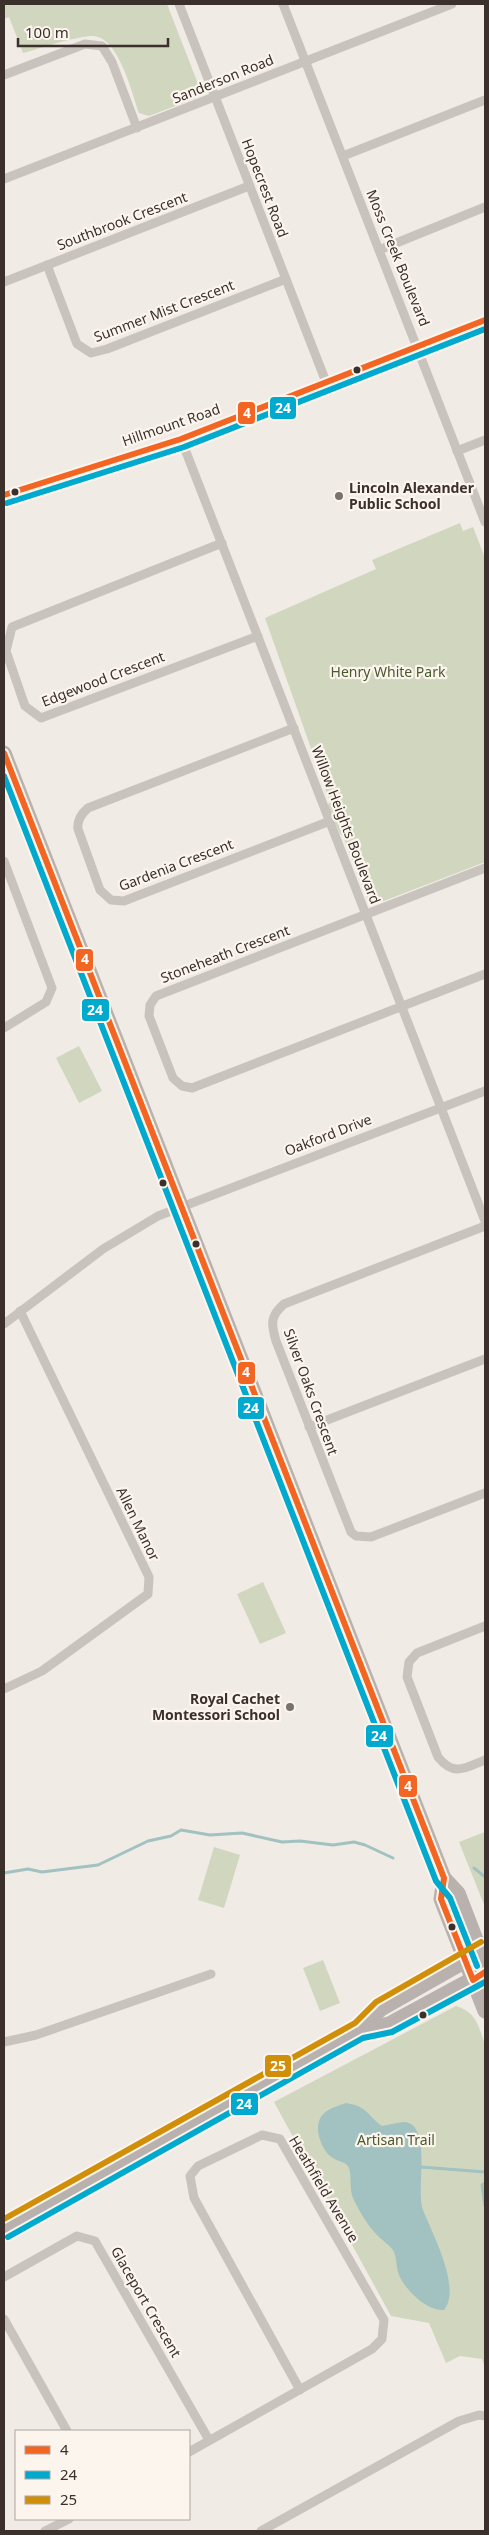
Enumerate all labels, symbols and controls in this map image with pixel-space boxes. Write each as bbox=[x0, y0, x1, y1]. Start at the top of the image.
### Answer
scale bar bbox=[18, 15, 168, 47]
text: 100 m bbox=[25, 22, 69, 42]
street label: Sanderson Road bbox=[169, 50, 276, 107]
street label: Hopecrest Road bbox=[238, 136, 293, 240]
street label: Southbrook Crescent bbox=[54, 187, 190, 254]
street label: Moss Creek Boulevard bbox=[362, 187, 435, 329]
street label: Summer Mist Crescent bbox=[91, 275, 237, 346]
unlabelled marker bbox=[352, 365, 362, 375]
line badge: 24 bbox=[269, 396, 297, 420]
text: 24 bbox=[275, 398, 291, 417]
street label: Hillmount Road bbox=[119, 399, 222, 450]
line badge: 4 bbox=[237, 401, 256, 425]
text: 4 bbox=[243, 403, 251, 422]
place label: Lincoln Alexander Public School bbox=[349, 478, 475, 513]
unlabelled marker bbox=[10, 487, 20, 497]
marker: Lincoln Alexander Public School bbox=[333, 490, 345, 502]
street label: Edgewood Crescent bbox=[39, 646, 167, 711]
park label: Henry White Park bbox=[331, 662, 446, 681]
street label: Willow Heights Boulevard bbox=[308, 743, 385, 907]
street label: Gardenia Crescent bbox=[116, 834, 236, 895]
street label: Stoneheath Crescent bbox=[158, 920, 292, 987]
line badge: 4 bbox=[75, 948, 94, 972]
text: 4 bbox=[81, 949, 89, 968]
line badge: 24 bbox=[81, 998, 110, 1022]
text: 24 bbox=[87, 1000, 103, 1019]
street label: Oakford Drive bbox=[282, 1109, 374, 1160]
unlabelled marker bbox=[158, 1178, 168, 1188]
unlabelled marker bbox=[191, 1239, 201, 1249]
street label: Silver Oaks Crescent bbox=[280, 1326, 343, 1458]
line badge: 4 bbox=[237, 1361, 256, 1385]
text: 4 bbox=[242, 1362, 250, 1381]
line badge: 24 bbox=[237, 1396, 265, 1420]
text: 24 bbox=[243, 1398, 259, 1417]
street label: Allen Manor bbox=[112, 1484, 165, 1564]
place label: Royal Cachet Montessori School bbox=[152, 1689, 280, 1724]
marker: Royal Cachet Montessori School bbox=[284, 1701, 296, 1713]
line badge: 24 bbox=[365, 1724, 394, 1748]
text: 24 bbox=[371, 1726, 387, 1745]
line badge: 4 bbox=[398, 1774, 418, 1798]
text: 4 bbox=[404, 1776, 412, 1795]
unlabelled marker bbox=[447, 1922, 457, 1932]
unlabelled marker bbox=[418, 2010, 428, 2020]
line badge: 25 bbox=[264, 2054, 292, 2078]
text: 25 bbox=[270, 2056, 286, 2075]
line badge: 24 bbox=[230, 2092, 259, 2116]
text: 24 bbox=[236, 2094, 252, 2113]
park label: Artisan Trail bbox=[357, 2130, 435, 2149]
street label: Heathfield Avenue bbox=[285, 2132, 364, 2246]
street label: Glaceport Crescent bbox=[107, 2243, 186, 2361]
legend bbox=[15, 2430, 190, 2520]
text: 4 bbox=[60, 2439, 69, 2459]
text: 24 bbox=[60, 2464, 78, 2484]
text: 25 bbox=[60, 2489, 77, 2509]

